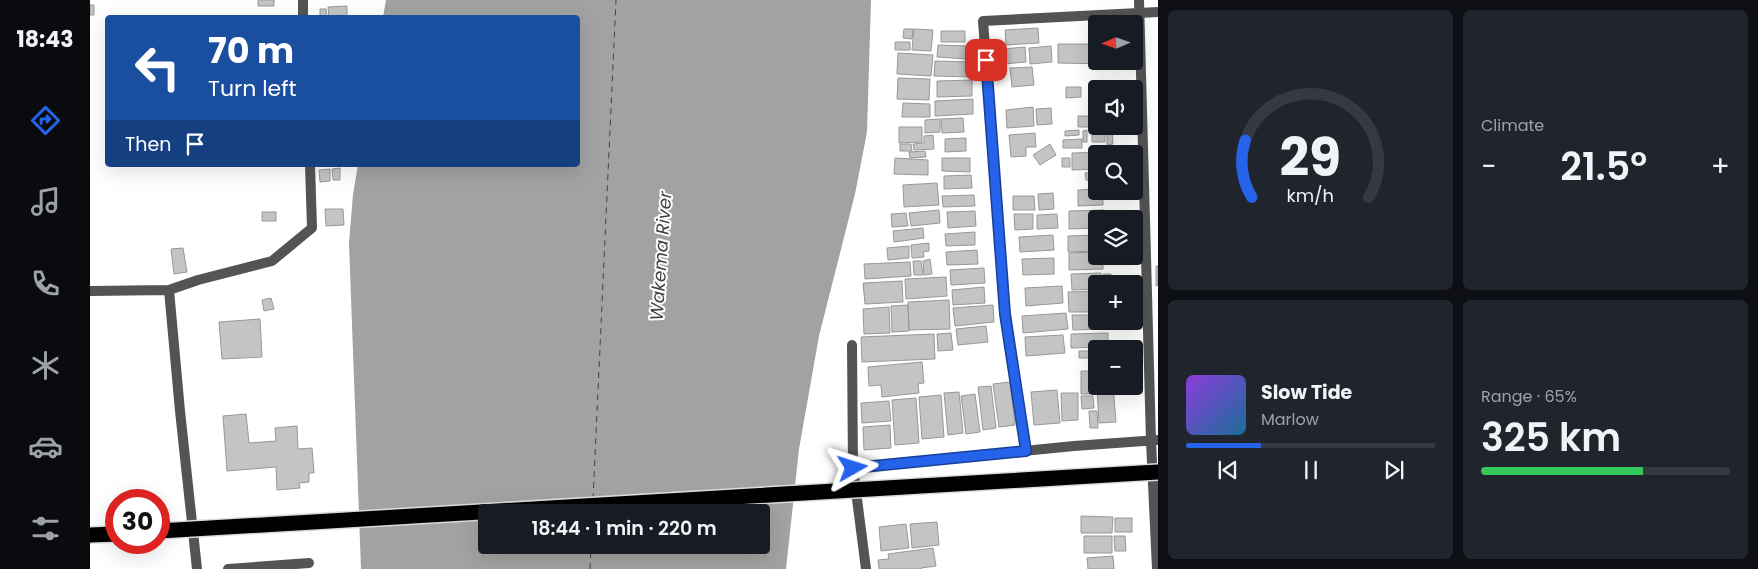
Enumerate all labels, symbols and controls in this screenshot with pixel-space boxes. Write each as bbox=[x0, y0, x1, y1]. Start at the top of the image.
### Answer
north arrow bbox=[1088, 15, 1142, 70]
map controls bbox=[1088, 15, 1143, 395]
text: 18:43 bbox=[17, 24, 73, 55]
text: 70 m bbox=[208, 26, 294, 75]
icon: left bbox=[125, 35, 190, 100]
pin bbox=[965, 39, 1007, 81]
icon: arrive bbox=[972, 46, 1000, 74]
text: Turn left bbox=[208, 73, 296, 104]
button: sound bbox=[1088, 80, 1143, 135]
icon: directions bbox=[28, 103, 63, 138]
text: Climate bbox=[1481, 114, 1544, 137]
text: 29 bbox=[1280, 121, 1341, 194]
icon: arrive bbox=[181, 130, 209, 158]
text: Then bbox=[125, 131, 171, 158]
text: 21.5° bbox=[1560, 140, 1647, 193]
button: search bbox=[1088, 145, 1143, 200]
text: − bbox=[1481, 147, 1496, 186]
text: + bbox=[1711, 147, 1730, 186]
text: km/h bbox=[1287, 183, 1334, 208]
icon: music bbox=[28, 184, 63, 219]
water label: Wakema River bbox=[644, 189, 678, 321]
button: layers bbox=[1088, 210, 1143, 265]
icon: phone bbox=[28, 266, 63, 301]
button: + bbox=[1088, 275, 1143, 330]
button: − bbox=[1088, 340, 1143, 395]
icon: climate bbox=[28, 348, 63, 383]
text: Slow Tide bbox=[1261, 379, 1352, 406]
text: Range · 65% bbox=[1481, 385, 1577, 408]
text: Marlow bbox=[1261, 408, 1319, 431]
text: 325 km bbox=[1481, 411, 1621, 464]
icon: car bbox=[28, 429, 63, 464]
position arrow bbox=[826, 441, 878, 493]
icon: previous bbox=[1214, 456, 1242, 484]
icon: pause bbox=[1297, 456, 1325, 484]
icon: next bbox=[1380, 456, 1408, 484]
speed limit sign: 30 bbox=[105, 489, 170, 554]
icon: filters bbox=[28, 511, 63, 546]
text: 18:44 · 1 min · 220 m bbox=[531, 515, 717, 542]

